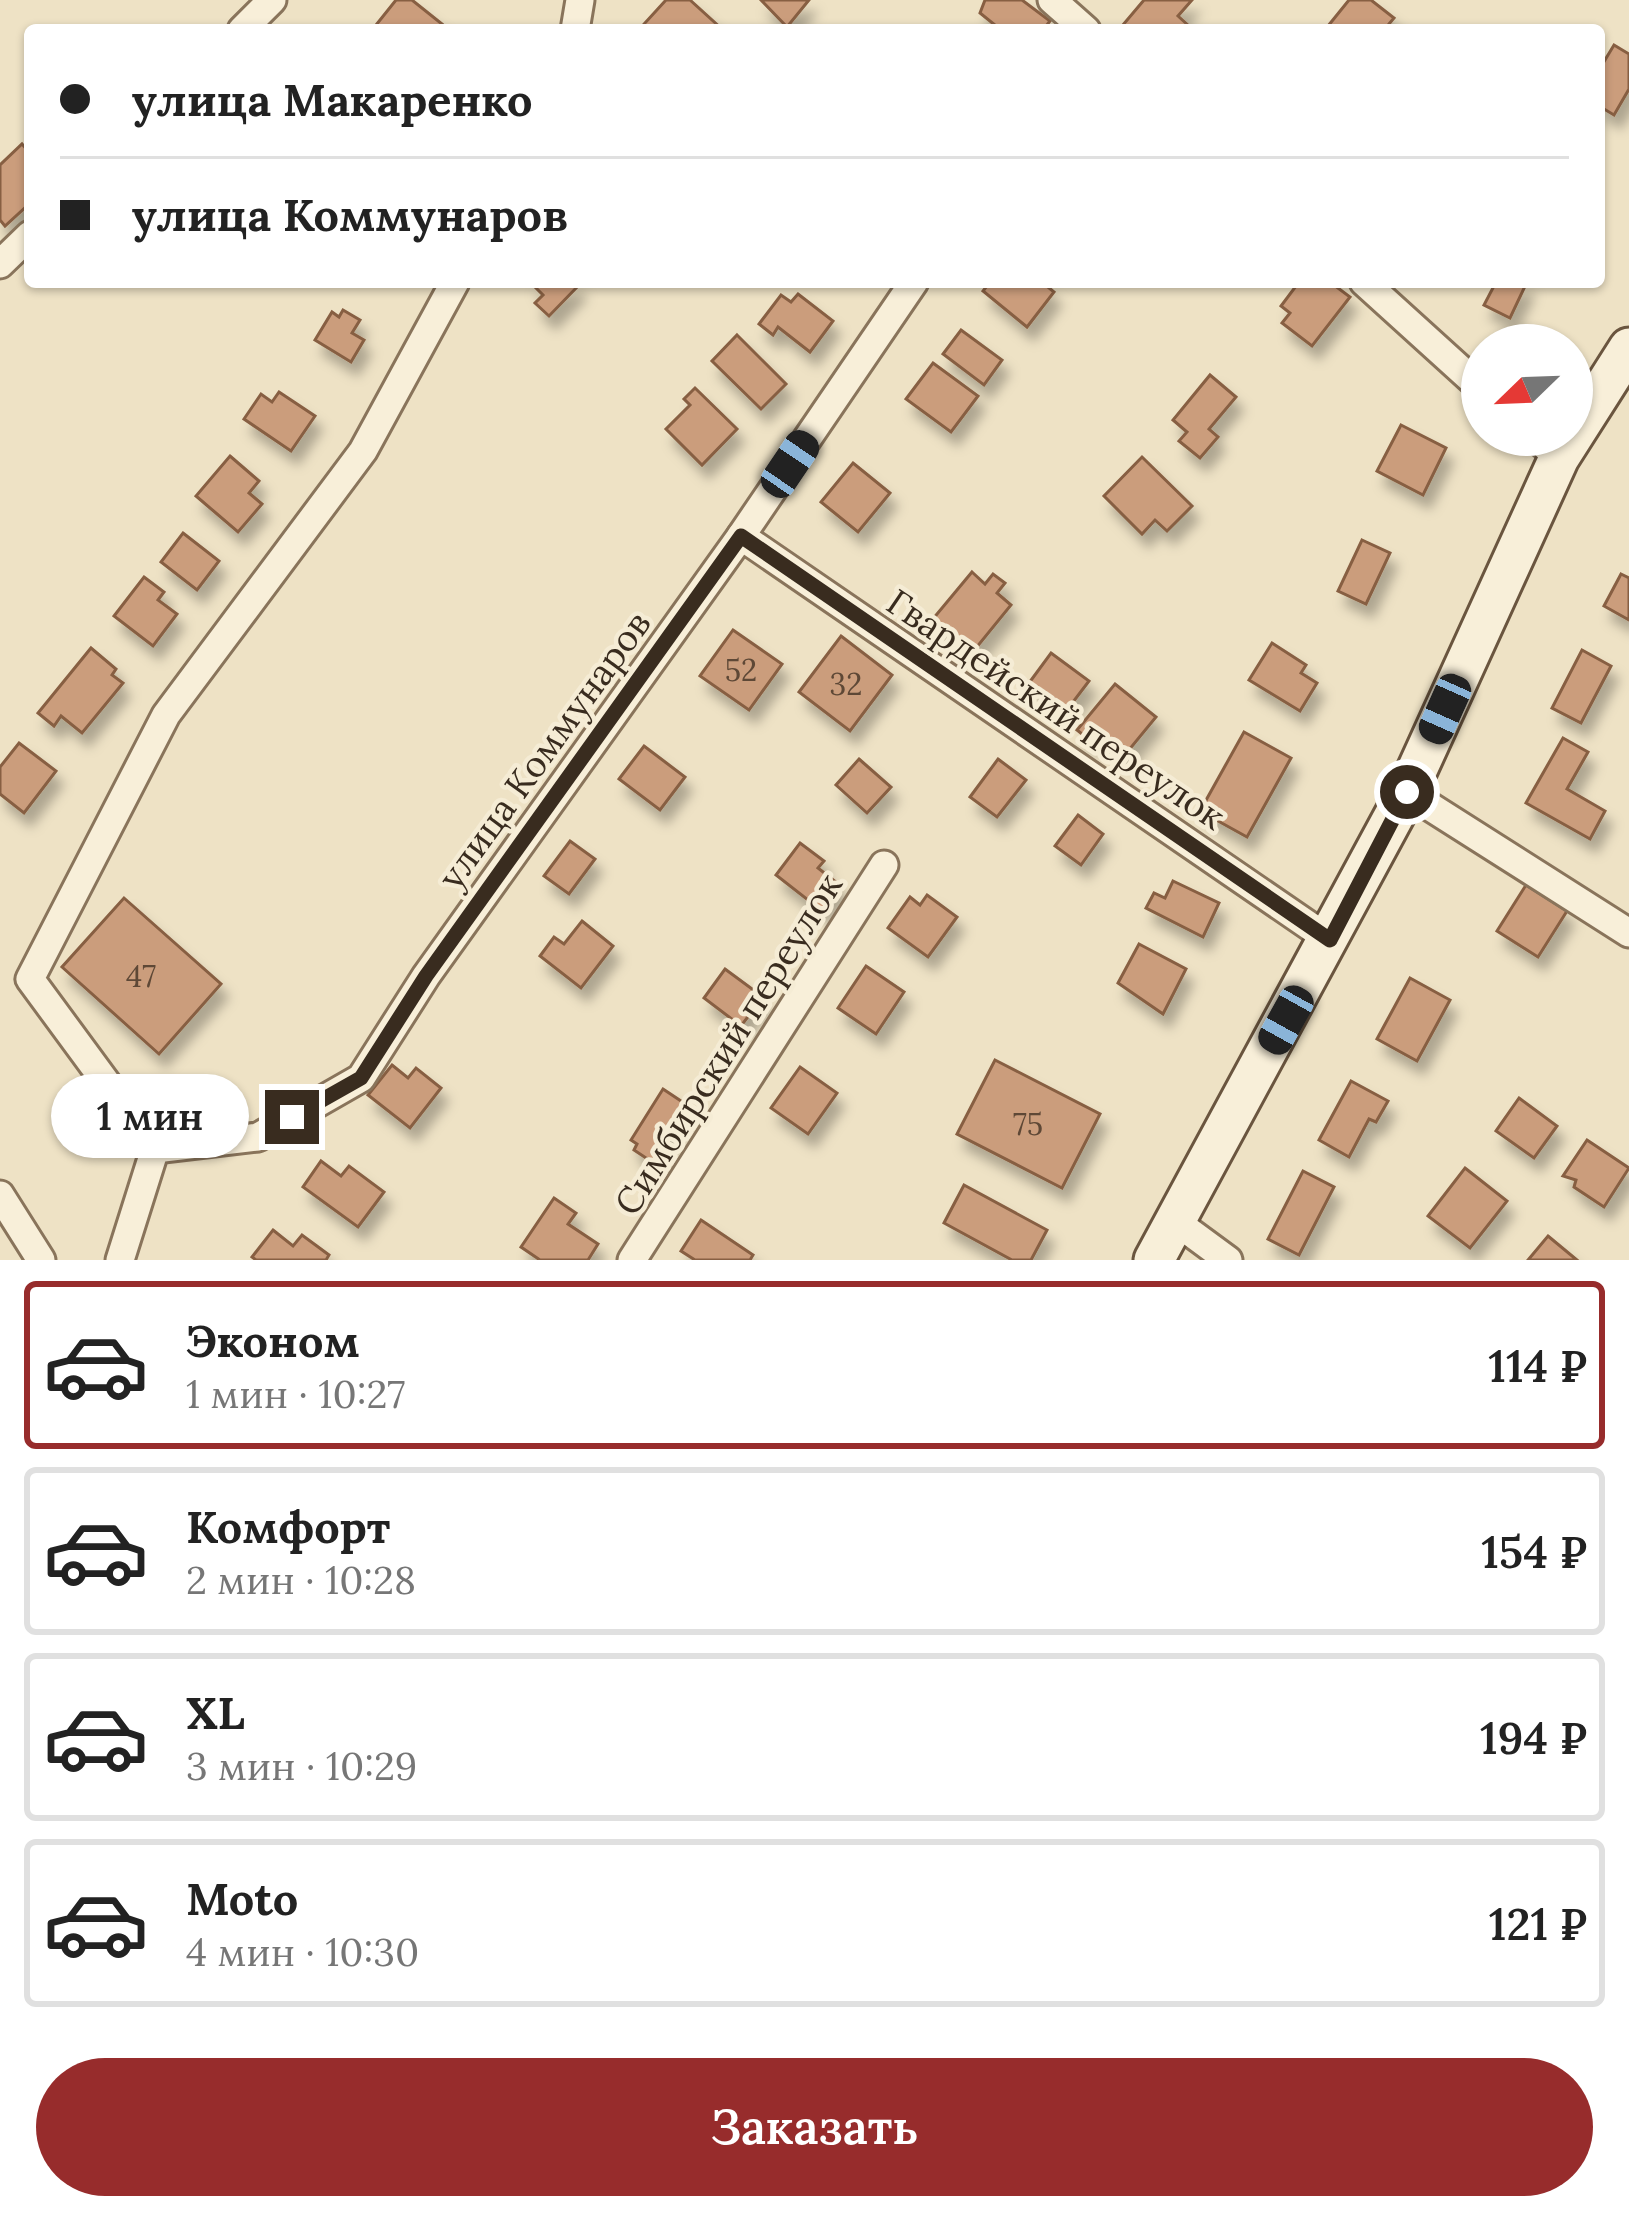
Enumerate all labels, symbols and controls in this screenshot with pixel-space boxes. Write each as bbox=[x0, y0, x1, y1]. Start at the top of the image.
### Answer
text: улица Макаренко bbox=[132, 71, 533, 128]
text: улица Коммунаров bbox=[132, 186, 568, 243]
north arrow bbox=[1461, 324, 1593, 456]
map controls bbox=[1461, 324, 1593, 456]
car bbox=[755, 424, 825, 504]
street label: Гвардейский переулок bbox=[878, 579, 1234, 840]
street label: улица Коммунаров bbox=[428, 602, 660, 898]
house number: 52 bbox=[725, 651, 757, 689]
house number: 32 bbox=[830, 665, 862, 703]
car bbox=[1414, 669, 1476, 749]
route start bbox=[1380, 765, 1434, 819]
street label: Симбирский переулок bbox=[604, 864, 852, 1223]
house number: 47 bbox=[126, 957, 156, 995]
car bbox=[1253, 980, 1319, 1060]
callout: 1 мин bbox=[52, 1075, 250, 1159]
route end bbox=[265, 1090, 319, 1144]
text: 1 мин bbox=[97, 1091, 203, 1141]
house number: 75 bbox=[1013, 1105, 1043, 1143]
icon: car bbox=[42, 1311, 150, 1419]
text: Эконом bbox=[186, 1312, 360, 1369]
text: 114 ₽ bbox=[1488, 1337, 1587, 1394]
text: 1 мин · 10:27 bbox=[186, 1369, 405, 1419]
icon: car bbox=[42, 1497, 150, 1605]
text: Комфорт bbox=[186, 1498, 390, 1555]
text: 154 ₽ bbox=[1481, 1523, 1587, 1580]
text: 2 мин · 10:28 bbox=[186, 1555, 416, 1605]
icon: car bbox=[42, 1683, 150, 1791]
text: XL bbox=[186, 1684, 245, 1741]
text: 194 ₽ bbox=[1480, 1709, 1587, 1766]
text: 3 мин · 10:29 bbox=[186, 1741, 417, 1791]
icon: car bbox=[42, 1869, 150, 1977]
text: Moto bbox=[186, 1870, 298, 1927]
text: 121 ₽ bbox=[1489, 1895, 1587, 1952]
text: 4 мин · 10:30 bbox=[186, 1927, 419, 1977]
button: Заказать bbox=[36, 2058, 1593, 2196]

